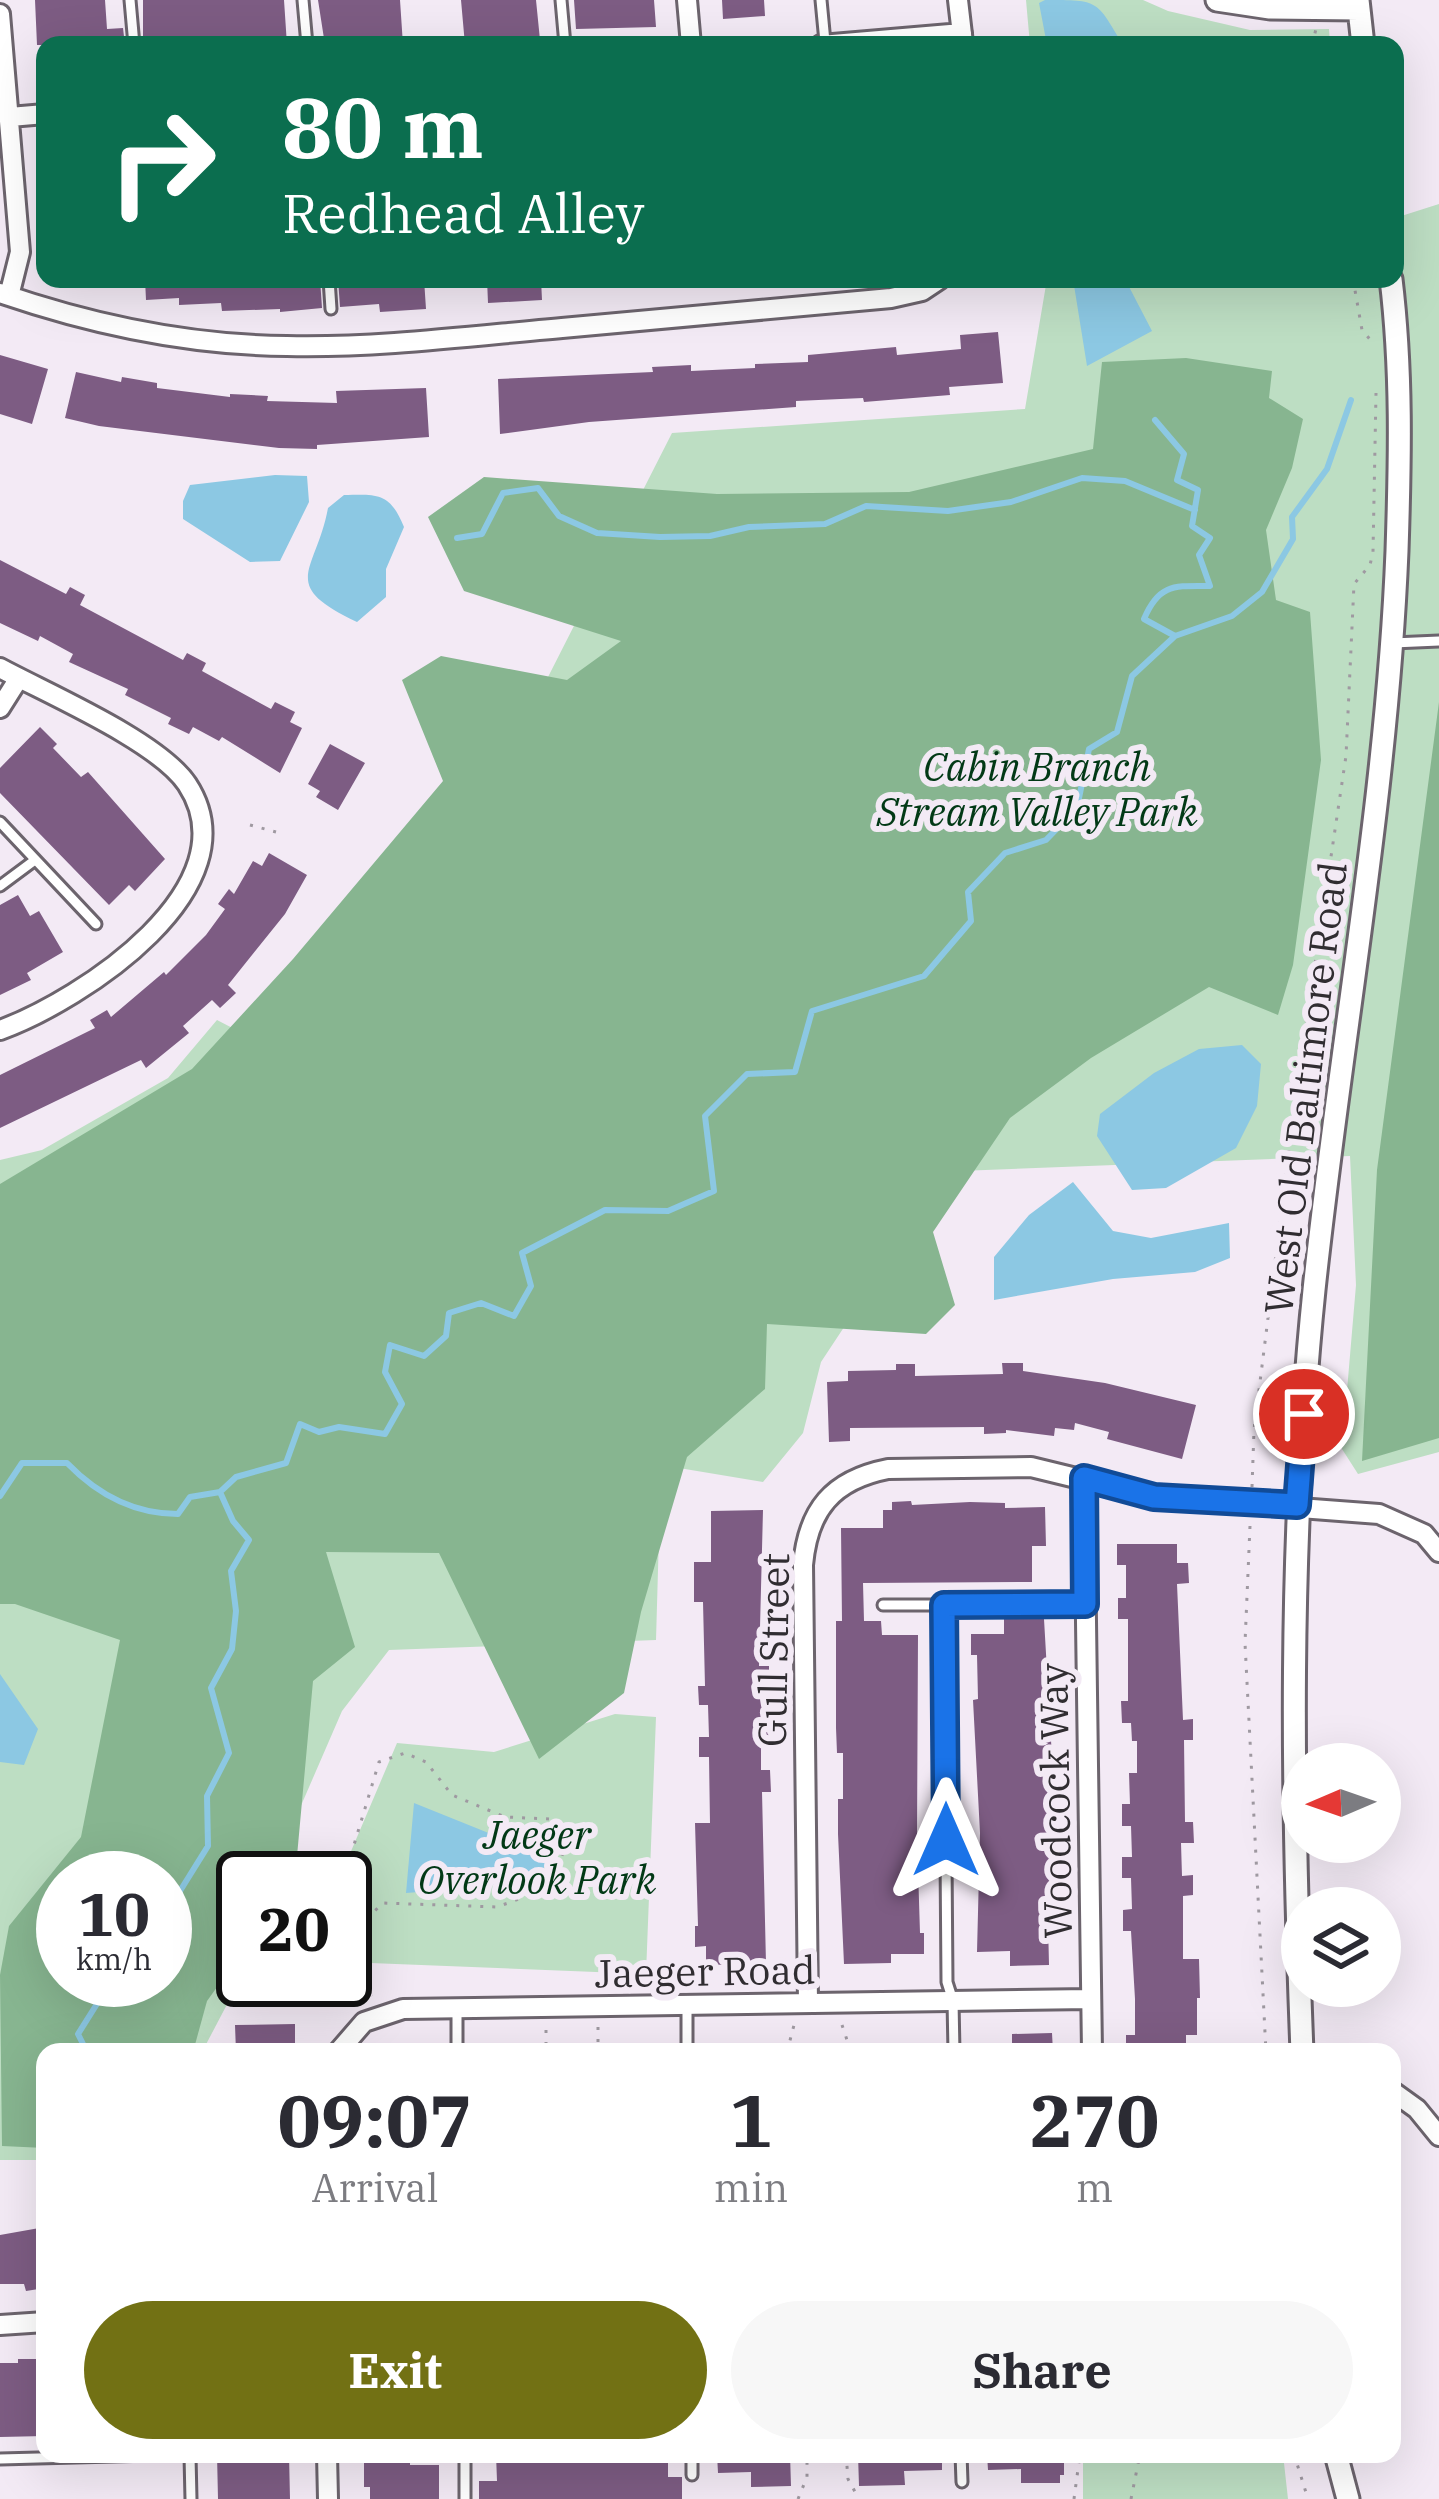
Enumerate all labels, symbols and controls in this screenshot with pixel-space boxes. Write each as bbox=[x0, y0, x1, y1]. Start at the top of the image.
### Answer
text: 80 m bbox=[282, 72, 484, 181]
icon: right bbox=[84, 84, 240, 240]
text: Redhead Alley bbox=[282, 178, 644, 248]
park label: Cabin Branch Stream Valley Park bbox=[875, 741, 1198, 837]
street label: West Old Baltimore Road bbox=[1252, 859, 1358, 1317]
pin bbox=[1253, 1363, 1355, 1465]
icon: arrive bbox=[1271, 1381, 1337, 1447]
street label: Gull Street bbox=[746, 1552, 800, 1748]
street label: Woodcock Way bbox=[1027, 1663, 1083, 1939]
north arrow bbox=[1281, 1743, 1401, 1863]
map controls bbox=[1281, 1743, 1401, 2007]
position arrow bbox=[883, 1777, 1009, 1903]
park label: Jaeger Overlook Park bbox=[418, 1809, 657, 1905]
speed limit sign: 20 bbox=[216, 1851, 372, 2007]
text: 10 bbox=[78, 1874, 150, 1953]
button: layers bbox=[1281, 1887, 1401, 2007]
text: km/h bbox=[76, 1939, 152, 1978]
street label: Jaeger Road bbox=[594, 1944, 816, 1998]
text: 09:07 bbox=[278, 2073, 472, 2167]
text: 1 bbox=[729, 2073, 773, 2167]
text: 270 bbox=[1030, 2073, 1159, 2167]
text: Arrival bbox=[311, 2162, 438, 2213]
text: min bbox=[714, 2162, 788, 2213]
text: m bbox=[1076, 2162, 1113, 2213]
button: Exit bbox=[84, 2301, 707, 2439]
button: Share bbox=[731, 2301, 1353, 2439]

